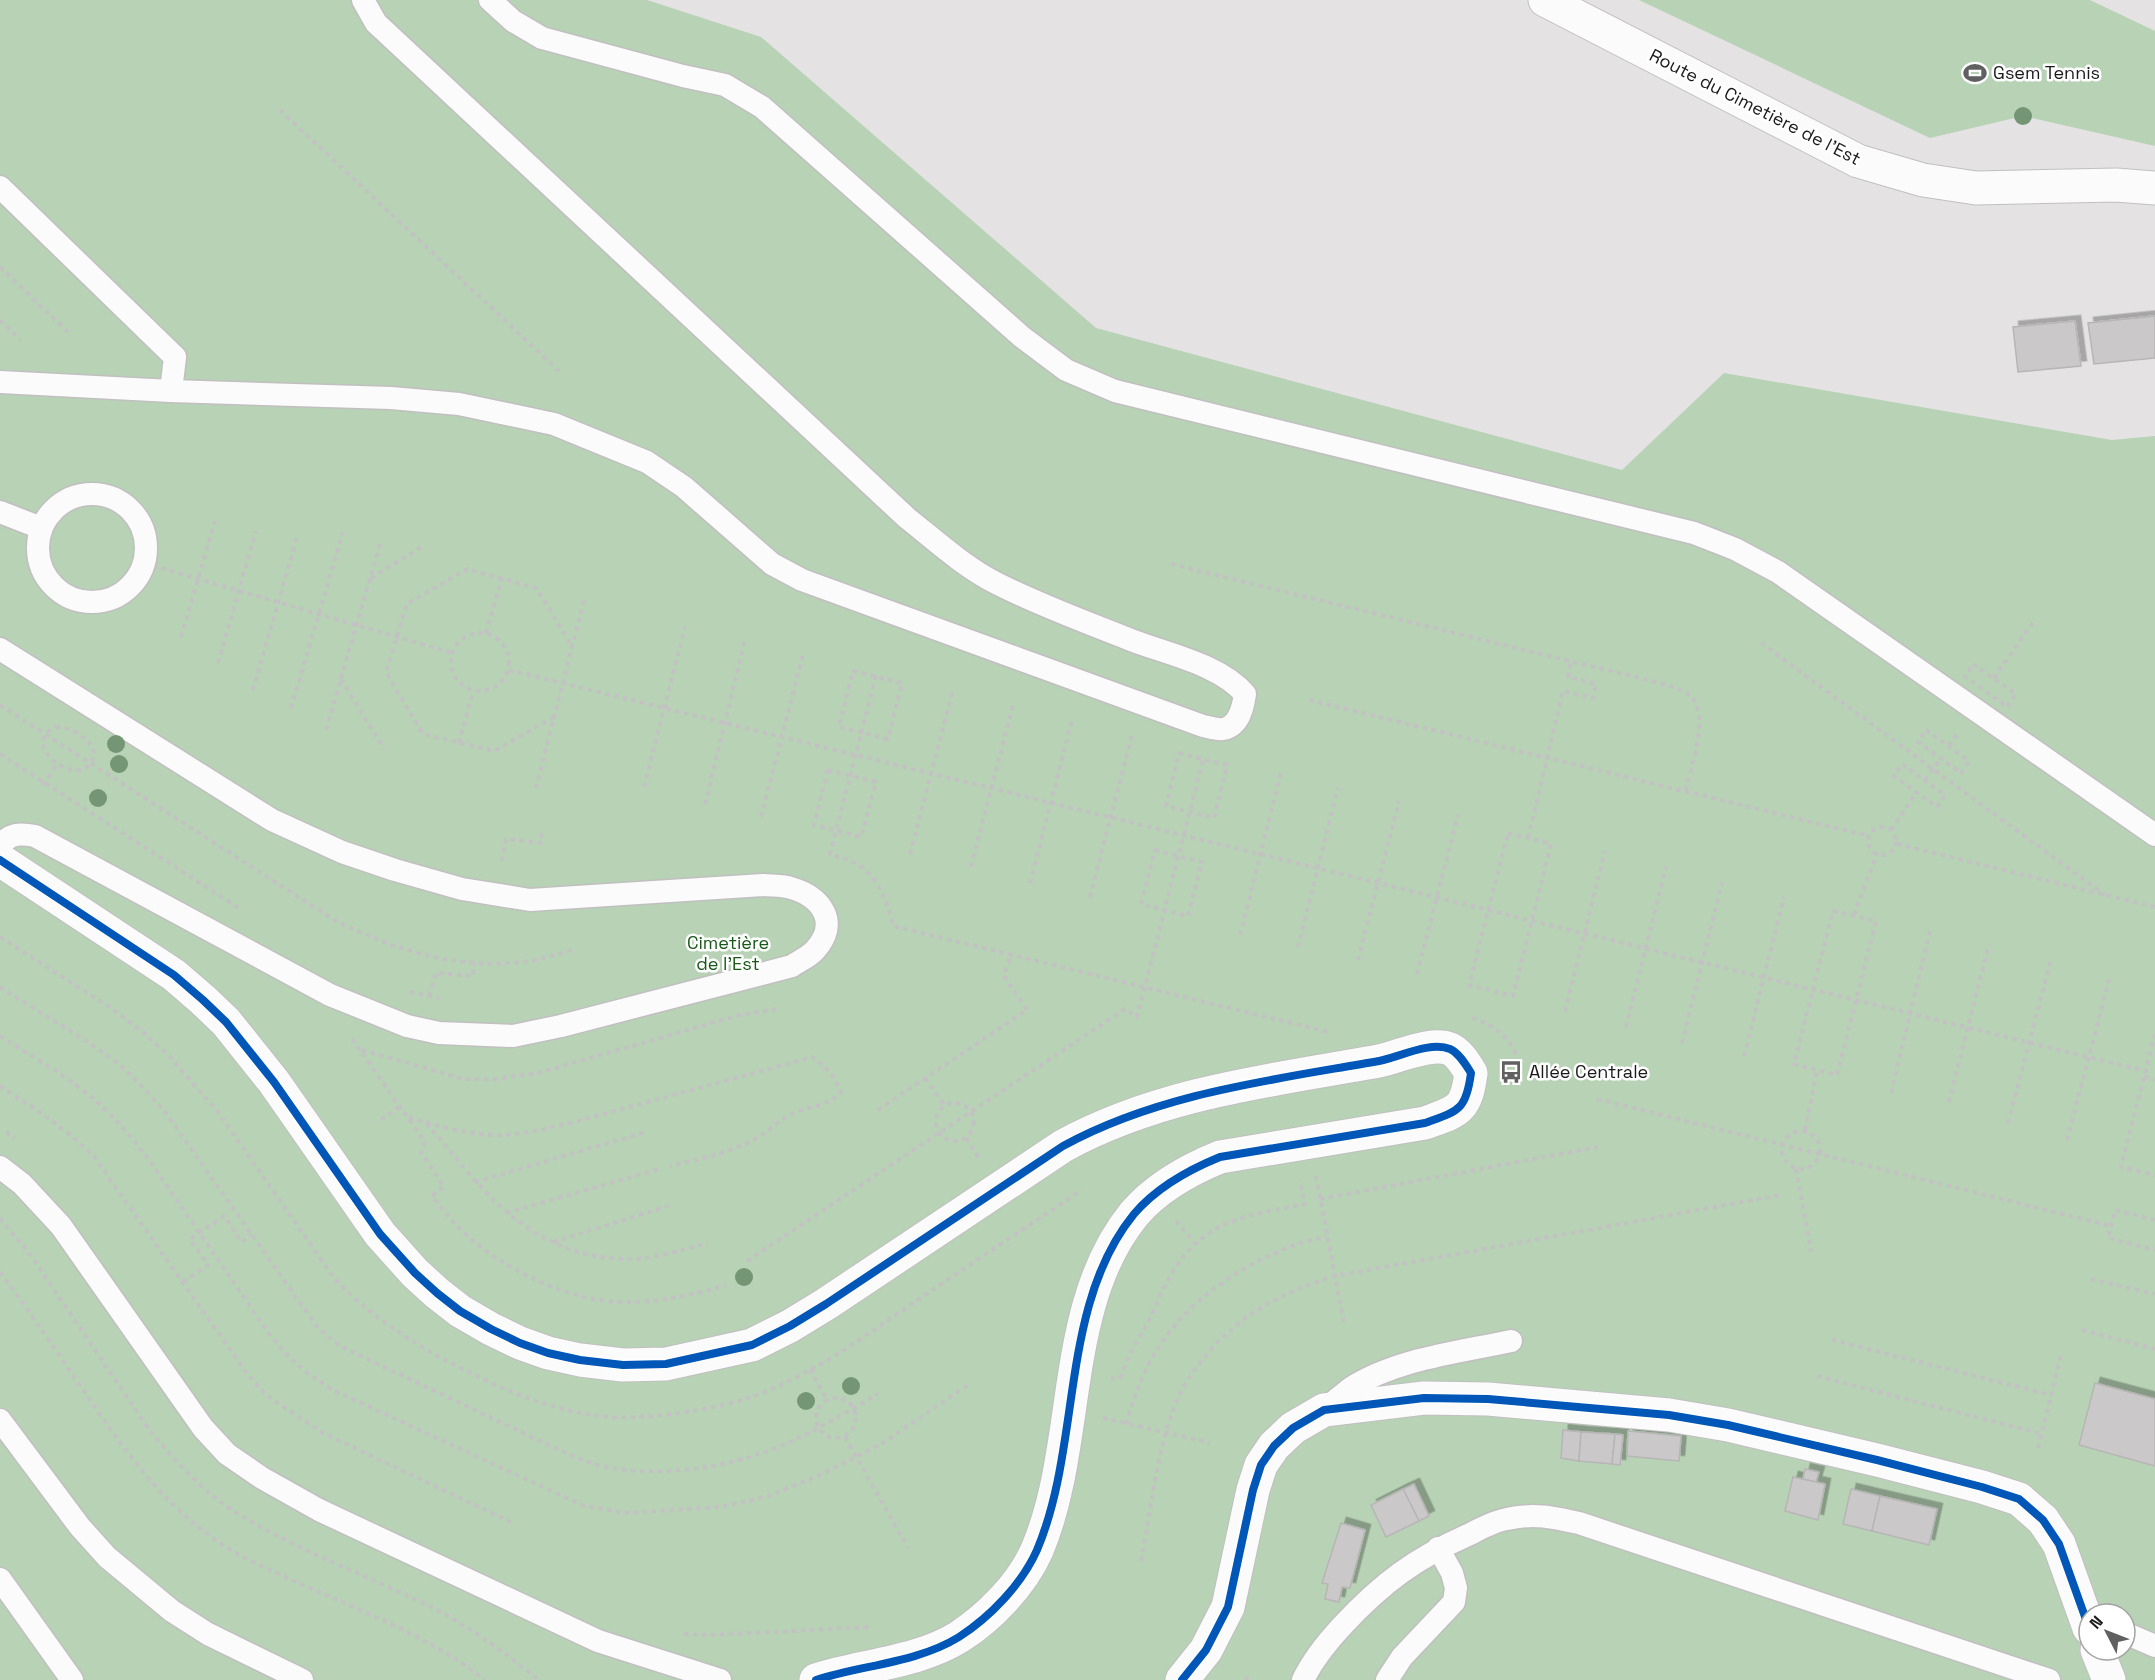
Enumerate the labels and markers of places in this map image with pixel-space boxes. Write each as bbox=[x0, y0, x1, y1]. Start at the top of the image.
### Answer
sports icon: Gsem Tennis bbox=[1962, 60, 1988, 86]
place label: Gsem Tennis bbox=[1993, 61, 2100, 84]
bus stop icon: Allée Centrale bbox=[1498, 1059, 1524, 1085]
place label: Allée Centrale bbox=[1529, 1060, 1648, 1083]

